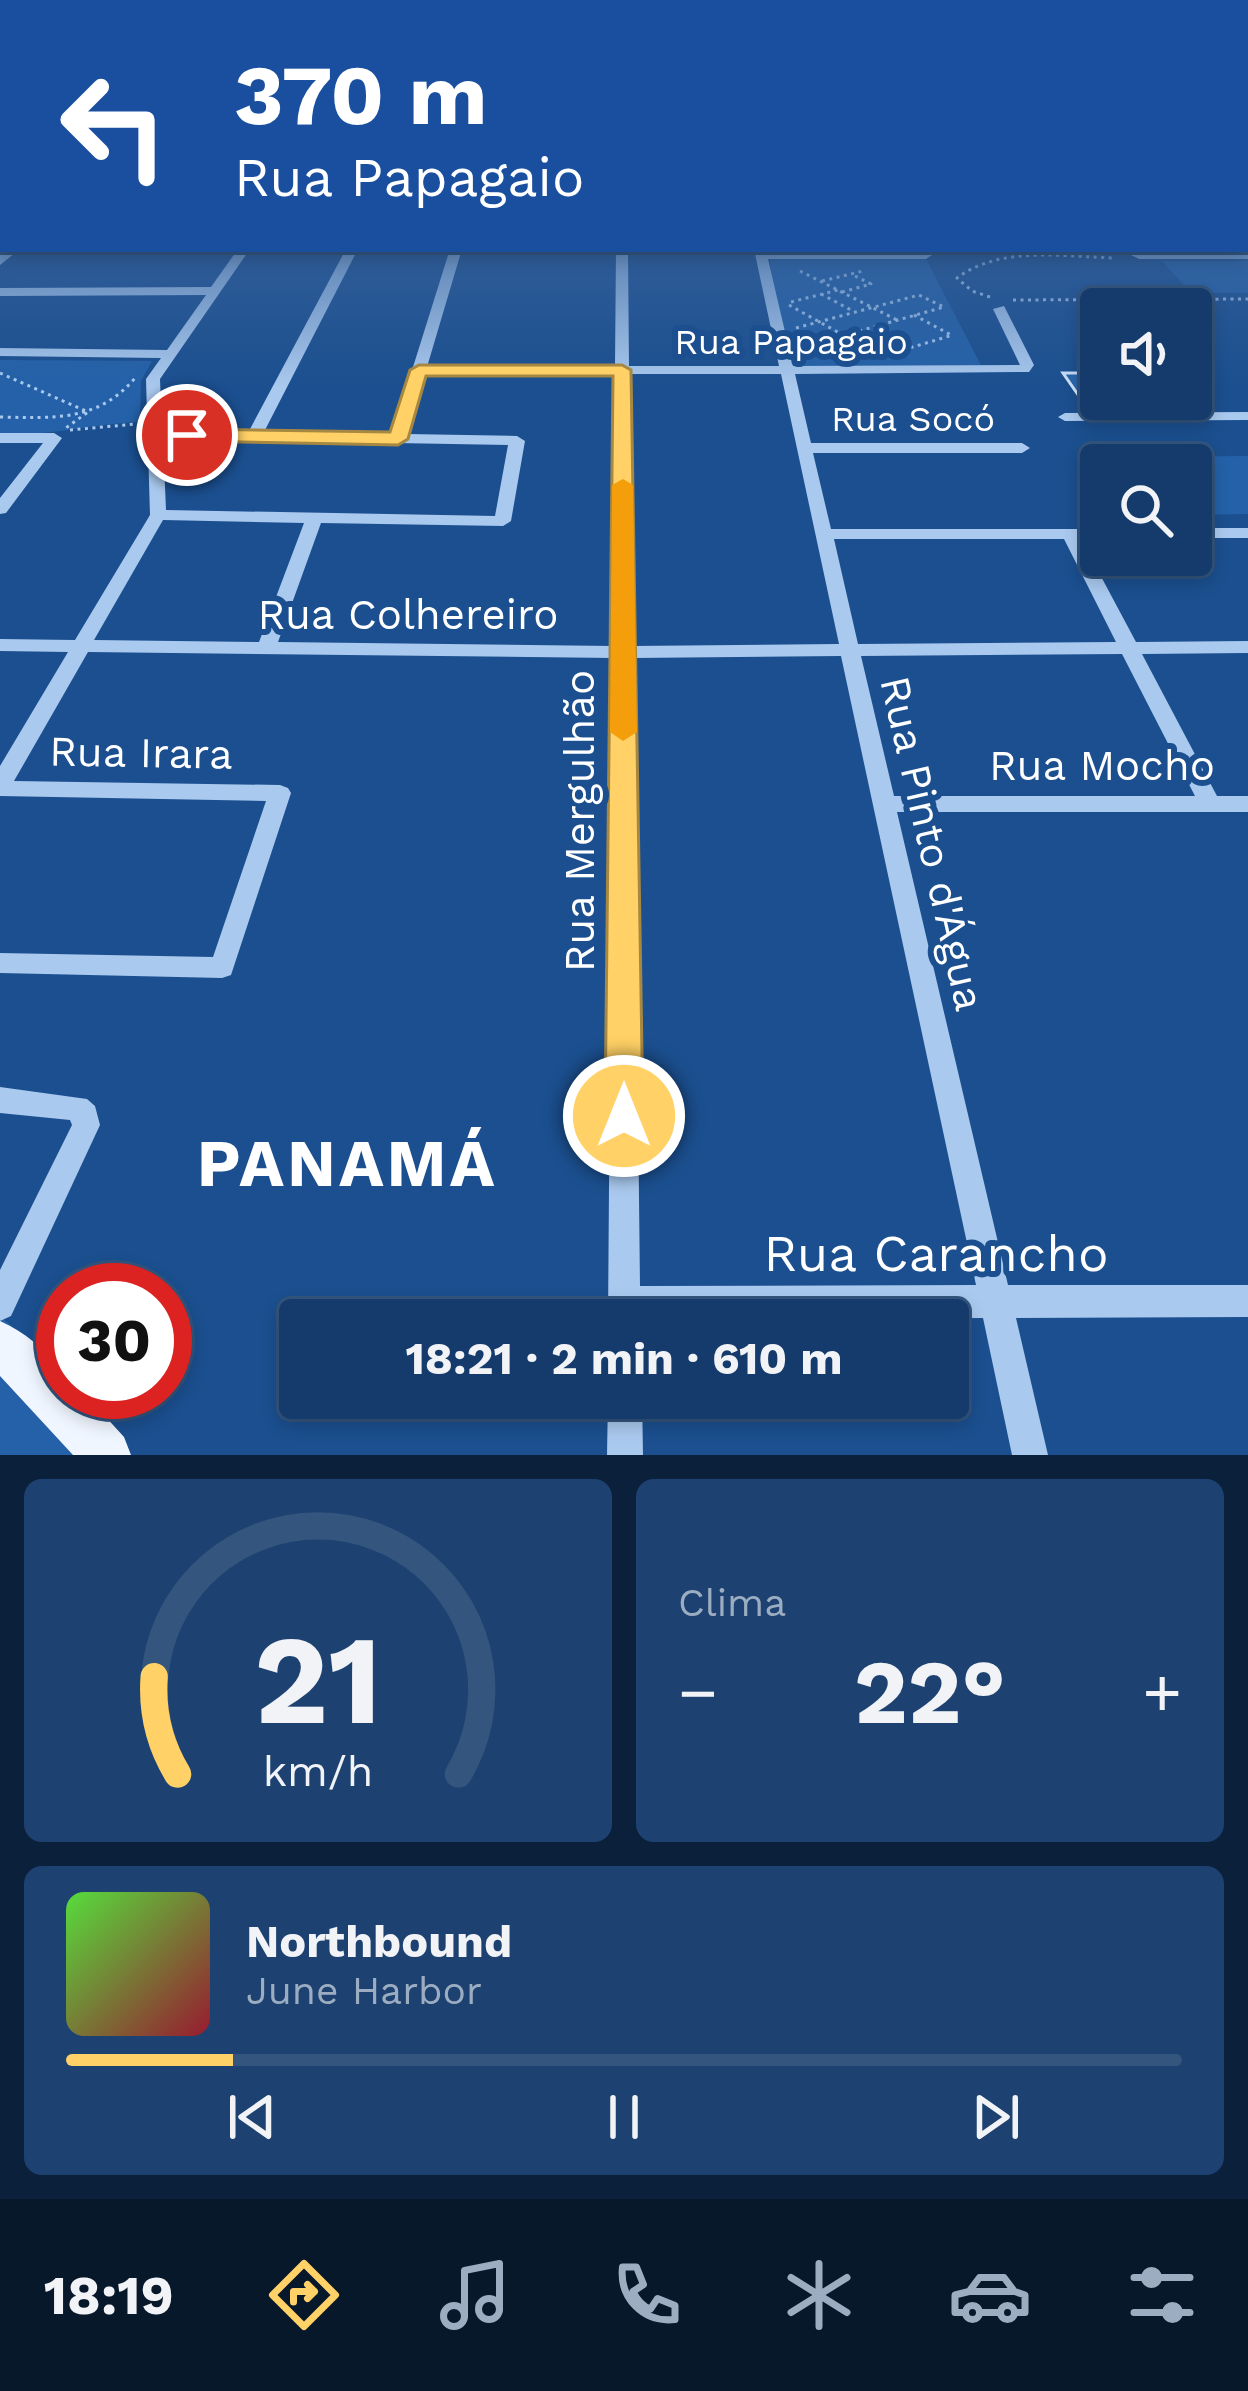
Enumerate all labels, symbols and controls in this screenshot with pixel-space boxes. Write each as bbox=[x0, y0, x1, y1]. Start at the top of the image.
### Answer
text: 370 m bbox=[234, 46, 488, 144]
icon: left bbox=[36, 48, 192, 204]
text: Rua Papagaio bbox=[234, 146, 584, 209]
map controls bbox=[1080, 288, 1212, 576]
button: sound bbox=[1080, 288, 1212, 420]
street label: Rua Papagaio bbox=[674, 321, 908, 363]
pin bbox=[136, 384, 238, 486]
street label: Rua Socó bbox=[831, 398, 995, 440]
icon: arrive bbox=[154, 402, 220, 468]
button: search bbox=[1080, 444, 1212, 576]
street label: Rua Colhereiro bbox=[257, 590, 559, 639]
street label: Rua Mergulhão bbox=[555, 670, 604, 972]
street label: Rua Pinto d'Água bbox=[870, 671, 995, 1015]
street label: Rua Irara bbox=[49, 726, 233, 779]
street label: Rua Mocho bbox=[989, 741, 1215, 790]
position arrow bbox=[561, 1053, 687, 1179]
district label: PANAMÁ bbox=[197, 1125, 497, 1202]
street label: Rua Carancho bbox=[763, 1224, 1109, 1283]
speed limit sign: 30 bbox=[36, 1263, 192, 1419]
text: 18:21 · 2 min · 610 m bbox=[405, 1332, 843, 1385]
text: Clima bbox=[678, 1580, 786, 1625]
text: 21 bbox=[254, 1607, 382, 1753]
text: 22° bbox=[854, 1639, 1006, 1745]
text: − bbox=[678, 1654, 718, 1731]
text: + bbox=[1142, 1654, 1182, 1731]
text: km/h bbox=[263, 1745, 373, 1795]
text: Northbound bbox=[246, 1915, 512, 1968]
text: June Harbor bbox=[246, 1968, 482, 2013]
icon: previous bbox=[219, 2084, 285, 2150]
icon: pause bbox=[591, 2084, 657, 2150]
icon: next bbox=[963, 2084, 1029, 2150]
icon: directions bbox=[262, 2253, 346, 2337]
icon: music bbox=[433, 2253, 517, 2337]
icon: phone bbox=[605, 2253, 689, 2337]
icon: climate bbox=[777, 2253, 861, 2337]
icon: car bbox=[948, 2253, 1032, 2337]
icon: filters bbox=[1120, 2253, 1204, 2337]
text: 18:19 bbox=[44, 2264, 174, 2327]

